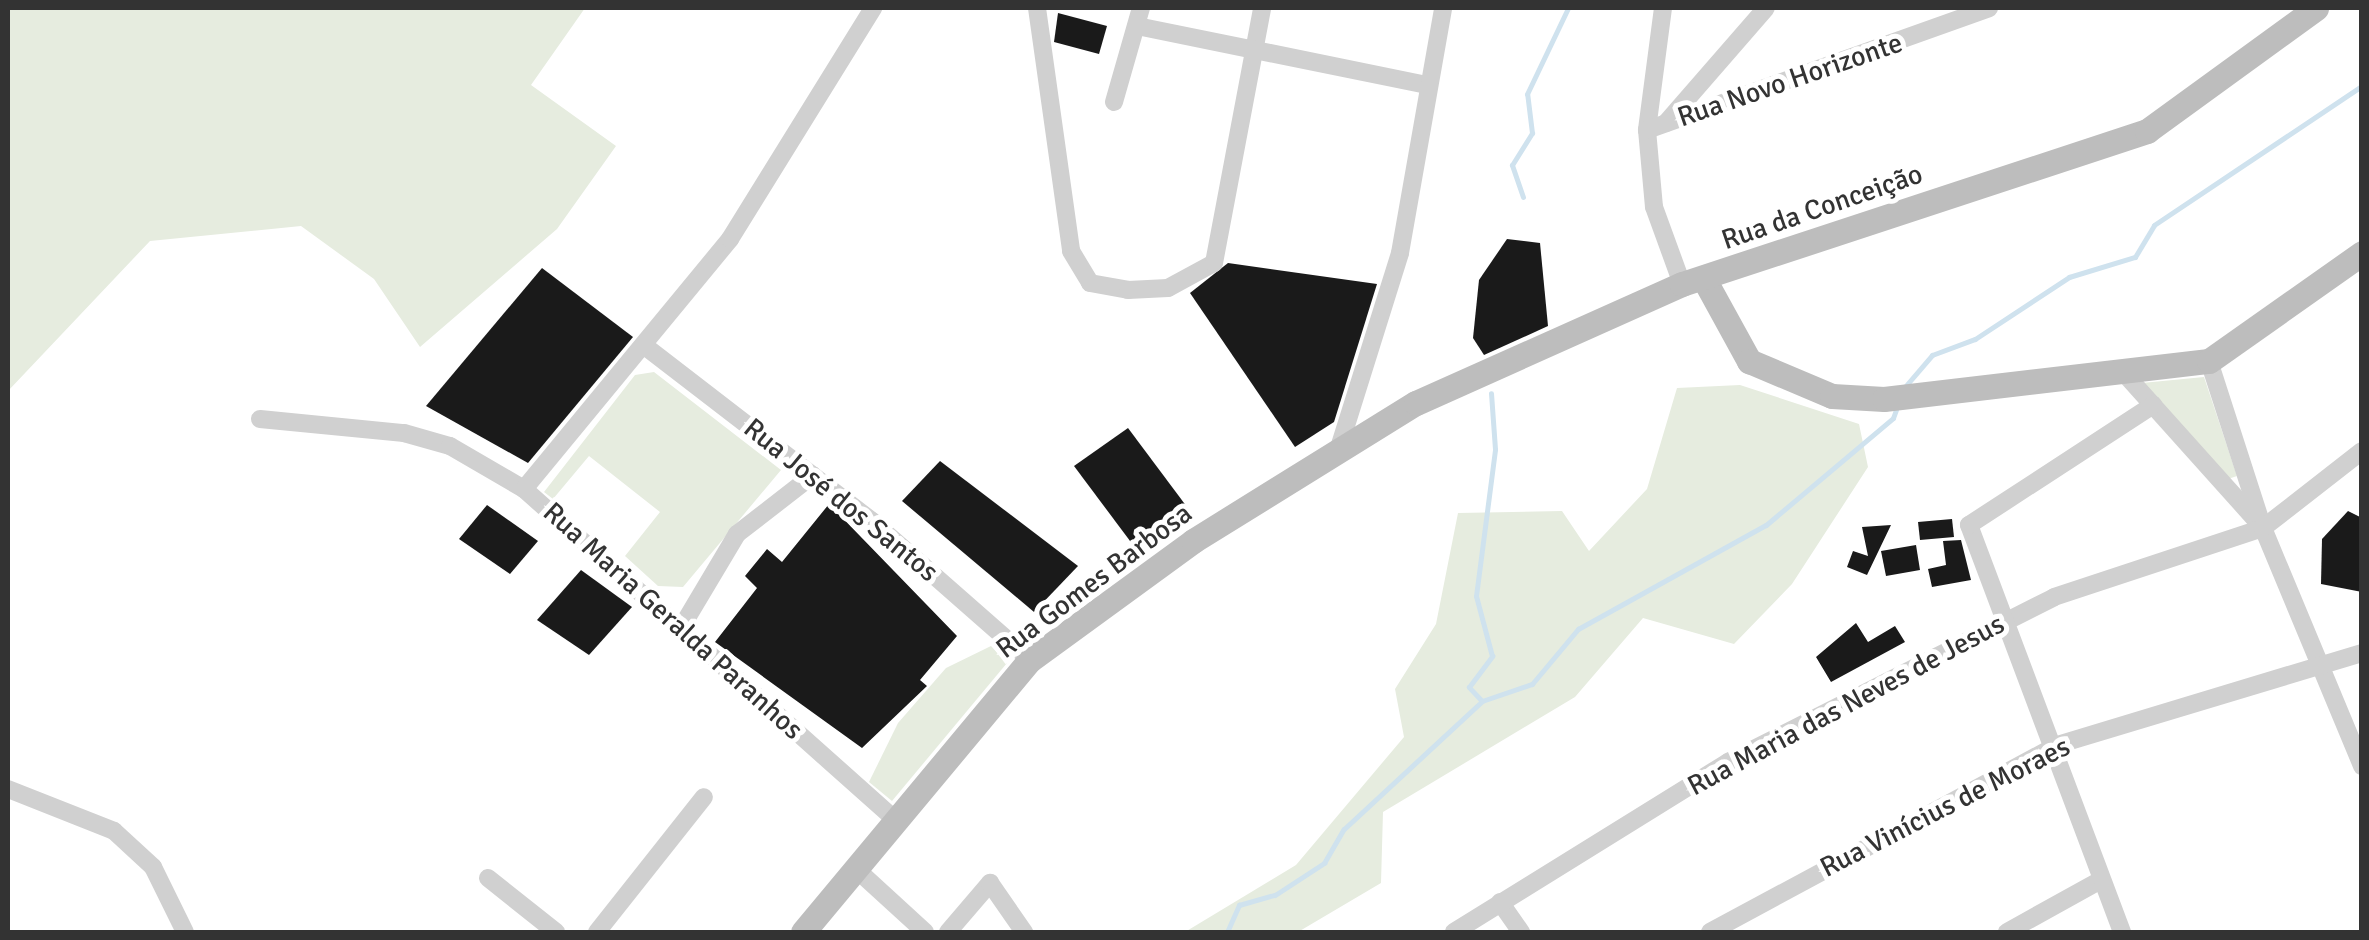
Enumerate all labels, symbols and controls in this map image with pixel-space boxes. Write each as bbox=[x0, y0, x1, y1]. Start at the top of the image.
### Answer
street label: Rua Novo Horizonte bbox=[1673, 26, 1907, 134]
street label: Rua da Conceição bbox=[1717, 157, 1927, 257]
street label: Rua José dos Santos bbox=[737, 411, 945, 589]
street label: Rua Maria Geralda Paranhos bbox=[536, 495, 810, 747]
street label: Rua Gomes Barbosa bbox=[989, 496, 1199, 666]
street label: Rua Maria das Neves de Jesus bbox=[1682, 607, 2010, 803]
street label: Rua Vinícius de Moraes bbox=[1814, 729, 2076, 885]

